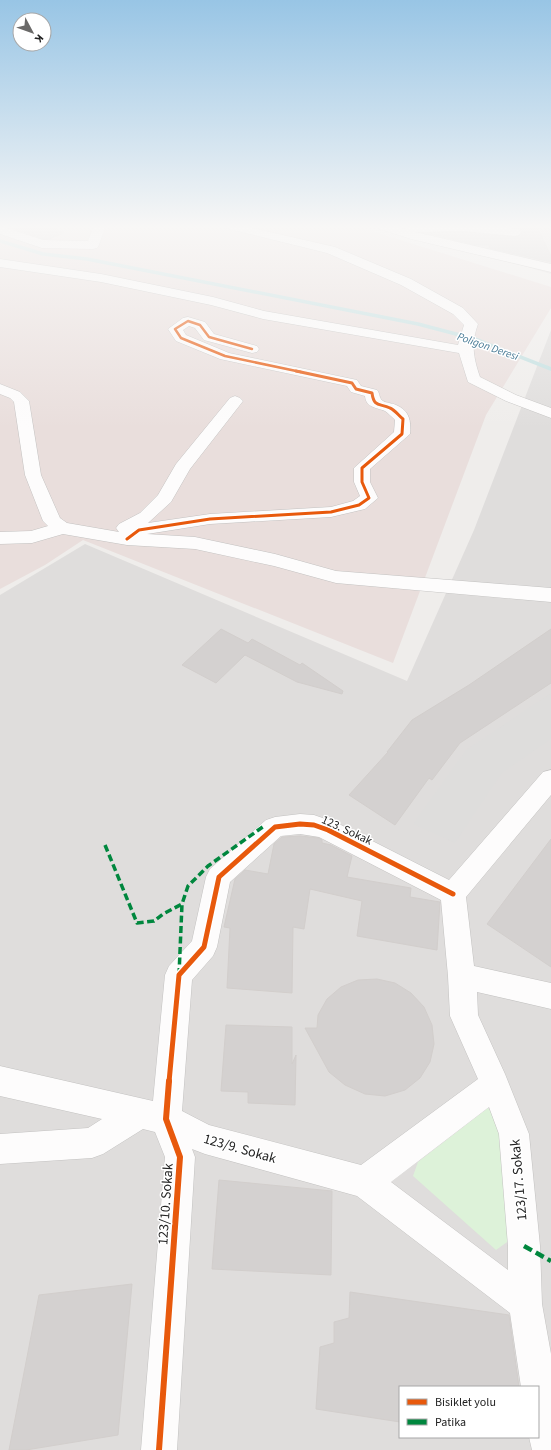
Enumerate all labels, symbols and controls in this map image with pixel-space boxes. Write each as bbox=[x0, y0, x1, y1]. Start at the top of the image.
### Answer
north arrow bbox=[12, 12, 52, 52]
text: K bbox=[31, 31, 47, 46]
water label: Poligon Deresi bbox=[455, 329, 521, 364]
street label: 123. Sokak bbox=[319, 811, 375, 850]
street label: 123/9. Sokak bbox=[201, 1129, 279, 1169]
street label: 123/17. Sokak bbox=[505, 1138, 533, 1222]
street label: 123/10. Sokak bbox=[153, 1163, 179, 1246]
legend bbox=[399, 1386, 539, 1438]
text: Bisiklet yolu bbox=[435, 1394, 496, 1411]
text: Patika bbox=[435, 1414, 466, 1431]

